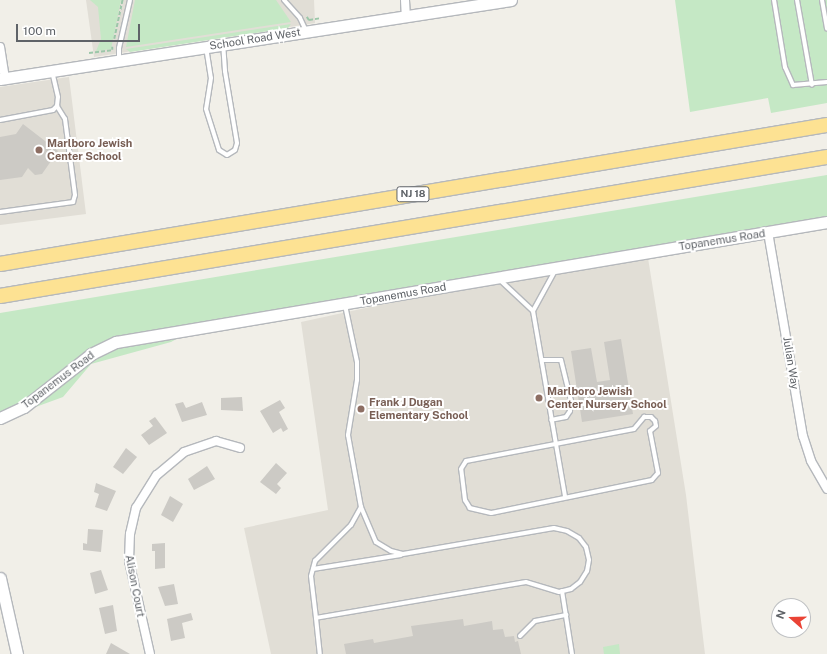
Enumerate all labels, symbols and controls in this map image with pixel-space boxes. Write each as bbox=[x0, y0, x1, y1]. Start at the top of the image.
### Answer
scale bar bbox=[18, 16, 142, 42]
text: 100 m bbox=[23, 24, 56, 38]
street label: School Road West bbox=[208, 25, 302, 53]
place label: Marlboro Jewish Center School bbox=[47, 137, 132, 163]
marker: Marlboro Jewish Center School bbox=[34, 145, 44, 155]
road number: NJ 18 bbox=[396, 186, 430, 202]
street label: Topanemus Road bbox=[678, 227, 766, 253]
street label: Topanemus Road bbox=[359, 280, 447, 308]
street label: Julian Way bbox=[780, 335, 802, 391]
street label: Topanemus Road bbox=[19, 348, 97, 412]
place label: Marlboro Jewish Center Nursery School bbox=[547, 385, 667, 411]
marker: Marlboro Jewish Center Nursery School bbox=[534, 393, 544, 403]
place label: Frank J Dugan Elementary School bbox=[369, 396, 469, 422]
marker: Frank J Dugan Elementary School bbox=[356, 404, 366, 414]
street label: Alison Court bbox=[122, 554, 148, 618]
north arrow bbox=[771, 598, 811, 638]
text: N bbox=[774, 608, 788, 620]

